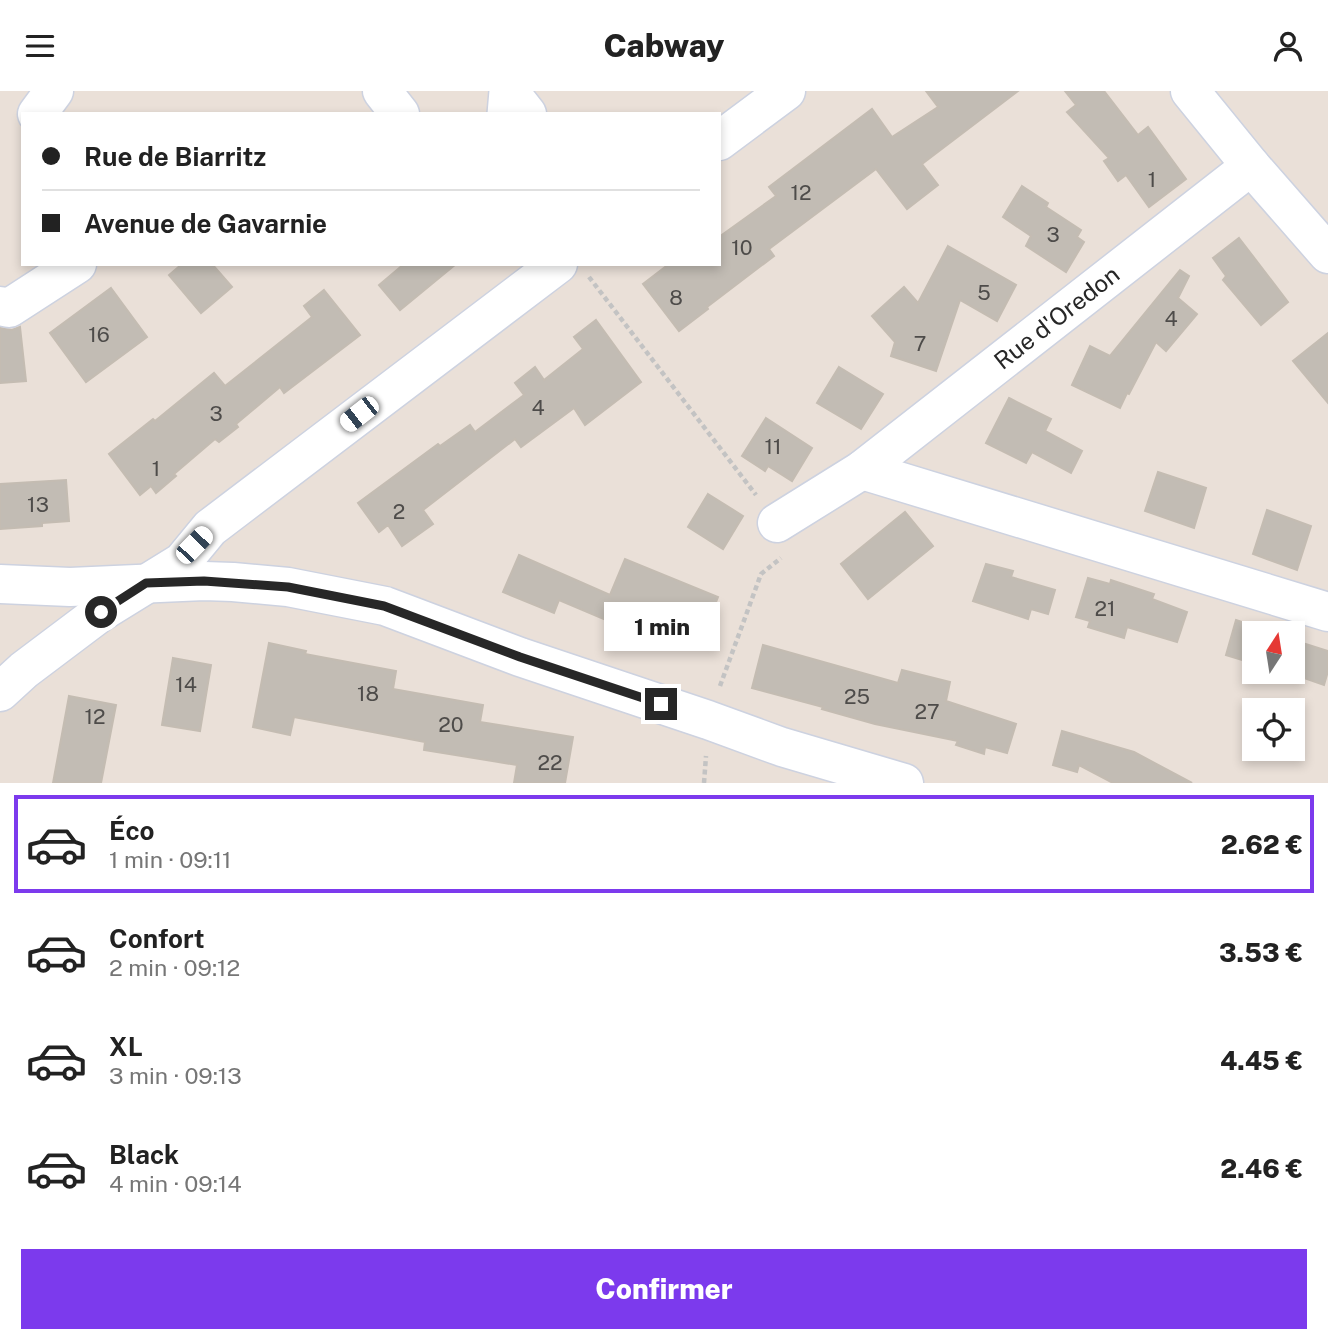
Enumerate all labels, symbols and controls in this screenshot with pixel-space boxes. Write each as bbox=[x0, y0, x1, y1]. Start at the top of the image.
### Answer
icon: menu bbox=[21, 27, 59, 65]
text: Cabway bbox=[603, 27, 725, 64]
icon: person bbox=[1269, 27, 1307, 65]
text: Rue de Biarritz bbox=[84, 141, 266, 172]
house number: 1 bbox=[1148, 167, 1156, 192]
house number: 12 bbox=[790, 180, 812, 205]
text: Avenue de Gavarnie bbox=[84, 208, 327, 239]
house number: 3 bbox=[1046, 222, 1060, 247]
house number: 10 bbox=[731, 235, 753, 260]
street label: Rue d'Oredon bbox=[988, 260, 1124, 375]
house number: 5 bbox=[977, 280, 991, 305]
house number: 8 bbox=[669, 285, 683, 310]
house number: 4 bbox=[1164, 306, 1178, 331]
house number: 16 bbox=[88, 322, 110, 347]
house number: 7 bbox=[914, 331, 926, 356]
car bbox=[336, 393, 383, 435]
house number: 4 bbox=[531, 395, 545, 420]
house number: 3 bbox=[209, 401, 223, 426]
house number: 11 bbox=[764, 434, 782, 459]
house number: 1 bbox=[152, 456, 160, 481]
house number: 13 bbox=[27, 492, 49, 517]
house number: 2 bbox=[393, 499, 405, 524]
car bbox=[172, 523, 217, 567]
route start bbox=[85, 596, 117, 628]
house number: 21 bbox=[1094, 596, 1116, 621]
callout: 1 min bbox=[603, 603, 719, 651]
text: 1 min bbox=[634, 613, 690, 640]
north arrow bbox=[1242, 621, 1306, 684]
map controls bbox=[1242, 621, 1305, 761]
house number: 14 bbox=[175, 672, 197, 697]
house number: 18 bbox=[357, 681, 379, 706]
house number: 25 bbox=[844, 684, 870, 709]
route end bbox=[645, 688, 677, 720]
button: locate bbox=[1242, 698, 1305, 761]
house number: 27 bbox=[914, 699, 940, 724]
house number: 12 bbox=[84, 704, 106, 729]
house number: 20 bbox=[438, 712, 464, 737]
house number: 22 bbox=[537, 750, 563, 775]
icon: car bbox=[25, 813, 88, 876]
text: Éco bbox=[109, 815, 155, 846]
text: 2.62 € bbox=[1221, 829, 1303, 860]
text: 1 min · 09:11 bbox=[109, 846, 231, 873]
icon: car bbox=[25, 921, 88, 984]
text: Confort bbox=[109, 923, 205, 954]
text: 3.53 € bbox=[1219, 937, 1303, 968]
text: 2 min · 09:12 bbox=[109, 954, 240, 981]
icon: car bbox=[25, 1029, 88, 1092]
text: XL bbox=[109, 1031, 143, 1062]
text: 4.45 € bbox=[1220, 1045, 1303, 1076]
text: 3 min · 09:13 bbox=[109, 1062, 242, 1089]
icon: car bbox=[25, 1137, 88, 1200]
text: Black bbox=[109, 1139, 179, 1170]
text: 2.46 € bbox=[1220, 1153, 1303, 1184]
text: 4 min · 09:14 bbox=[109, 1170, 242, 1197]
button: Confirmer bbox=[21, 1249, 1307, 1329]

